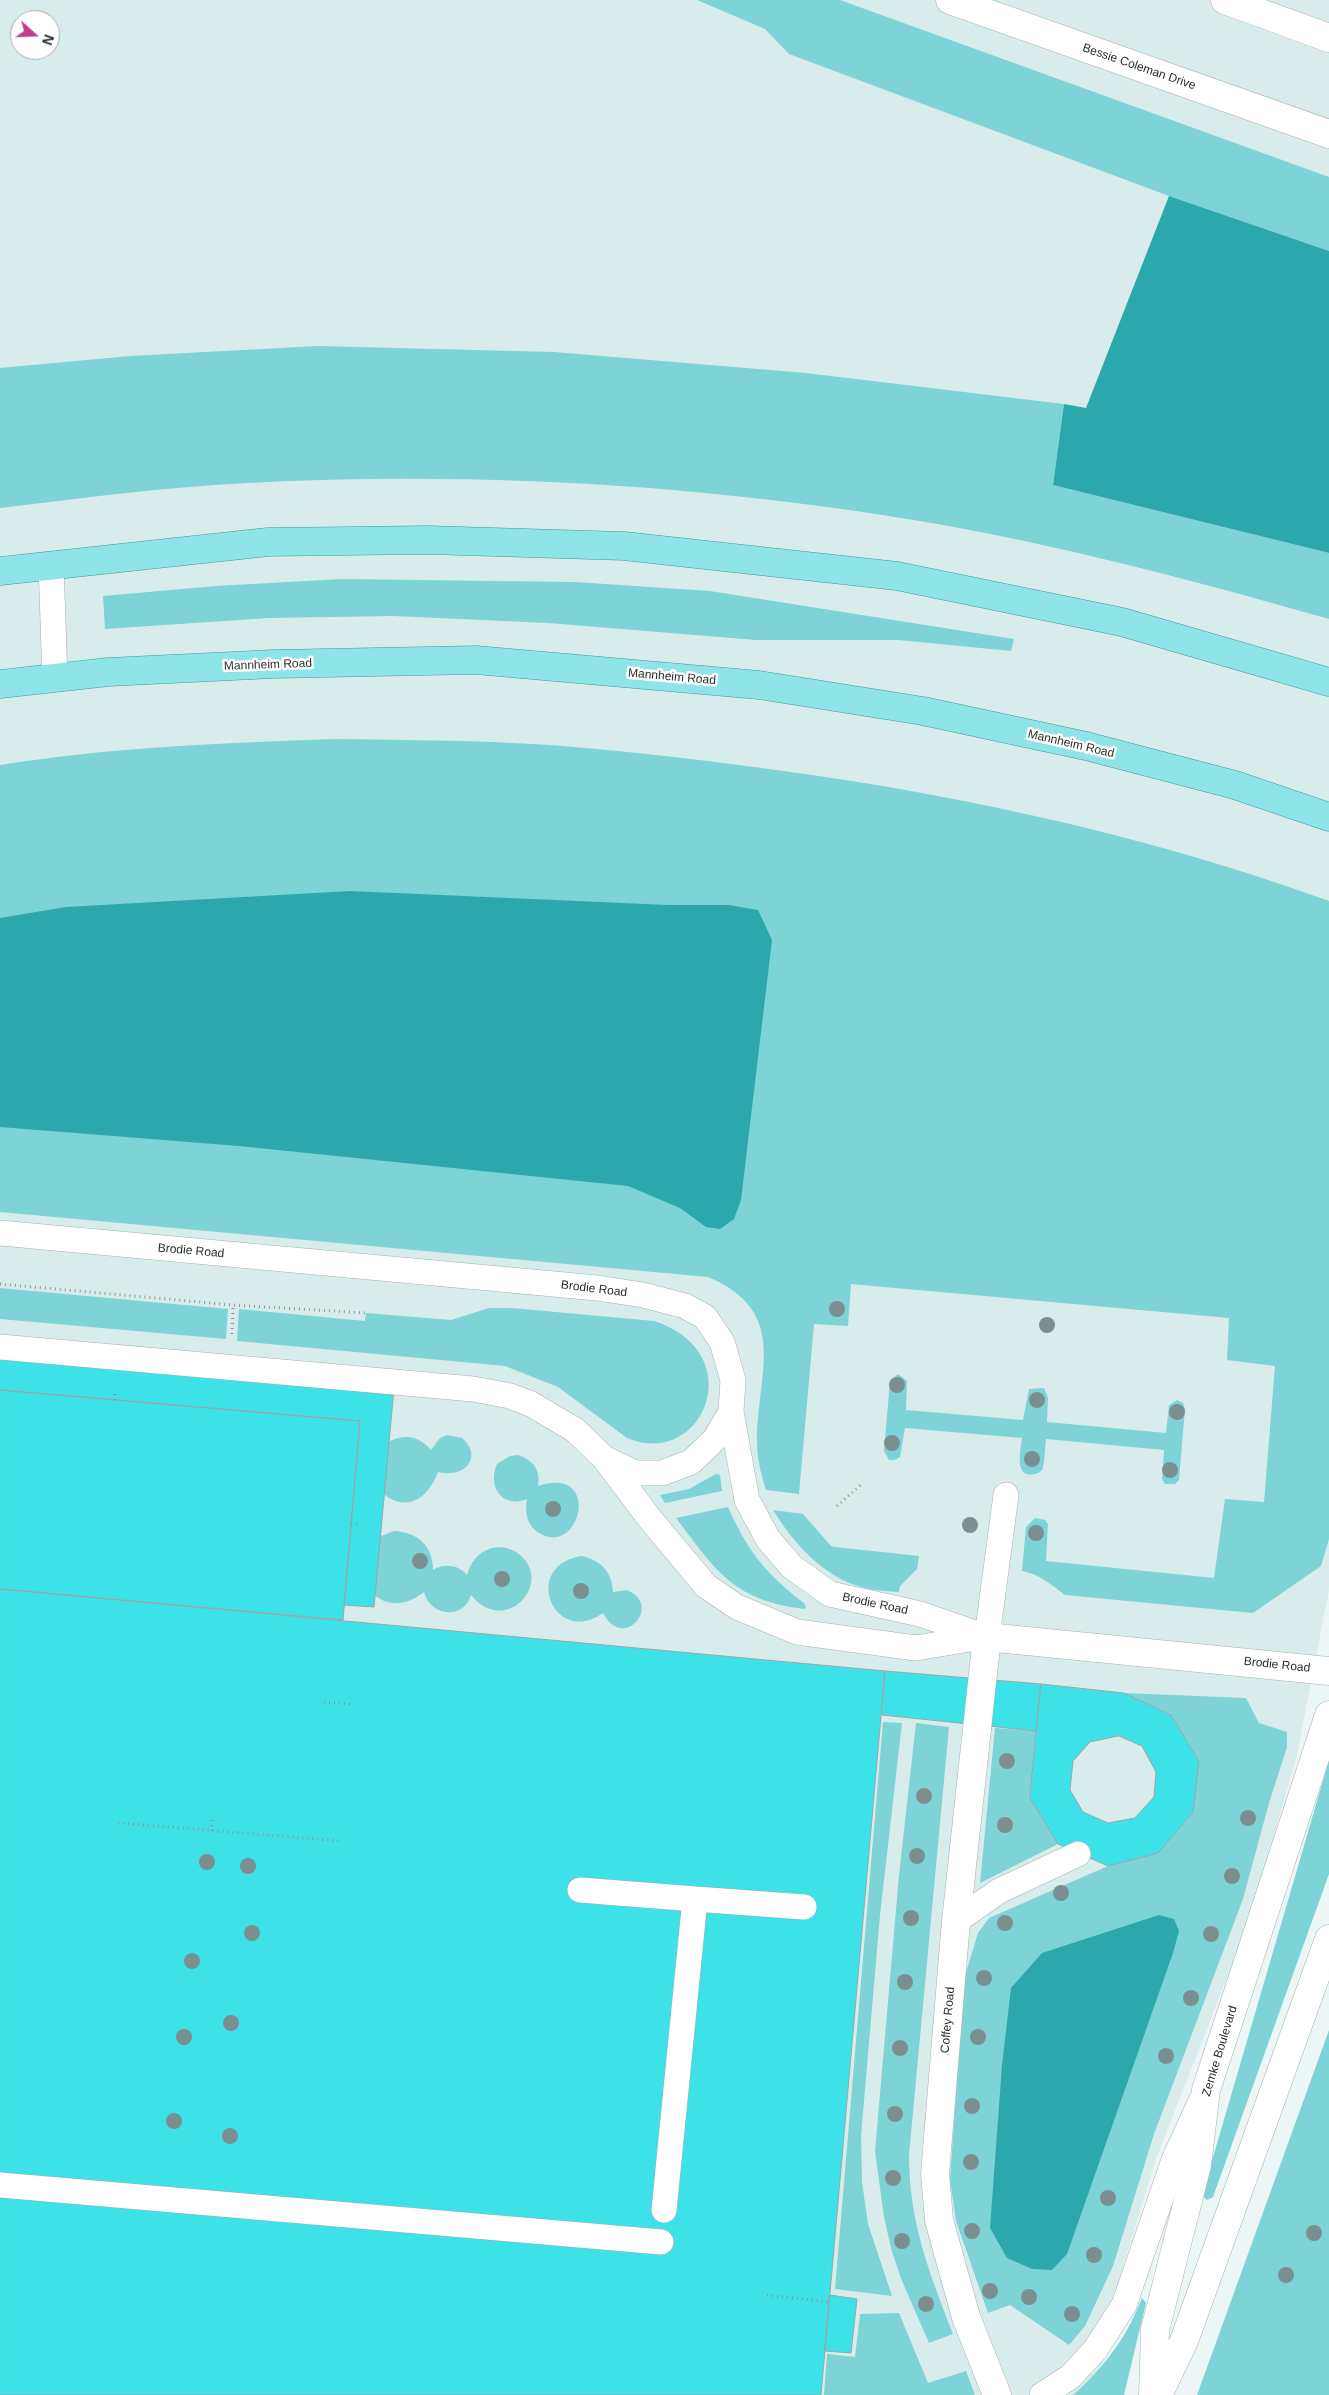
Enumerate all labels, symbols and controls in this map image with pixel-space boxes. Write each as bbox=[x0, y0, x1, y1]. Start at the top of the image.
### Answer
north arrow bbox=[10, 10, 60, 60]
text: N bbox=[39, 32, 57, 47]
street label: Bessie Coleman Drive bbox=[1081, 41, 1197, 93]
street label: Mannheim Road bbox=[224, 656, 312, 674]
street label: Mannheim Road bbox=[628, 666, 716, 688]
street label: Mannheim Road bbox=[1026, 727, 1116, 761]
street label: Brodie Road bbox=[157, 1241, 225, 1261]
street label: Brodie Road bbox=[560, 1278, 628, 1300]
street label: Brodie Road bbox=[841, 1590, 909, 1618]
street label: Brodie Road bbox=[1243, 1654, 1311, 1676]
street label: Coffey Road bbox=[938, 1986, 958, 2054]
street label: Zemke Boulevard bbox=[1199, 2004, 1241, 2098]

